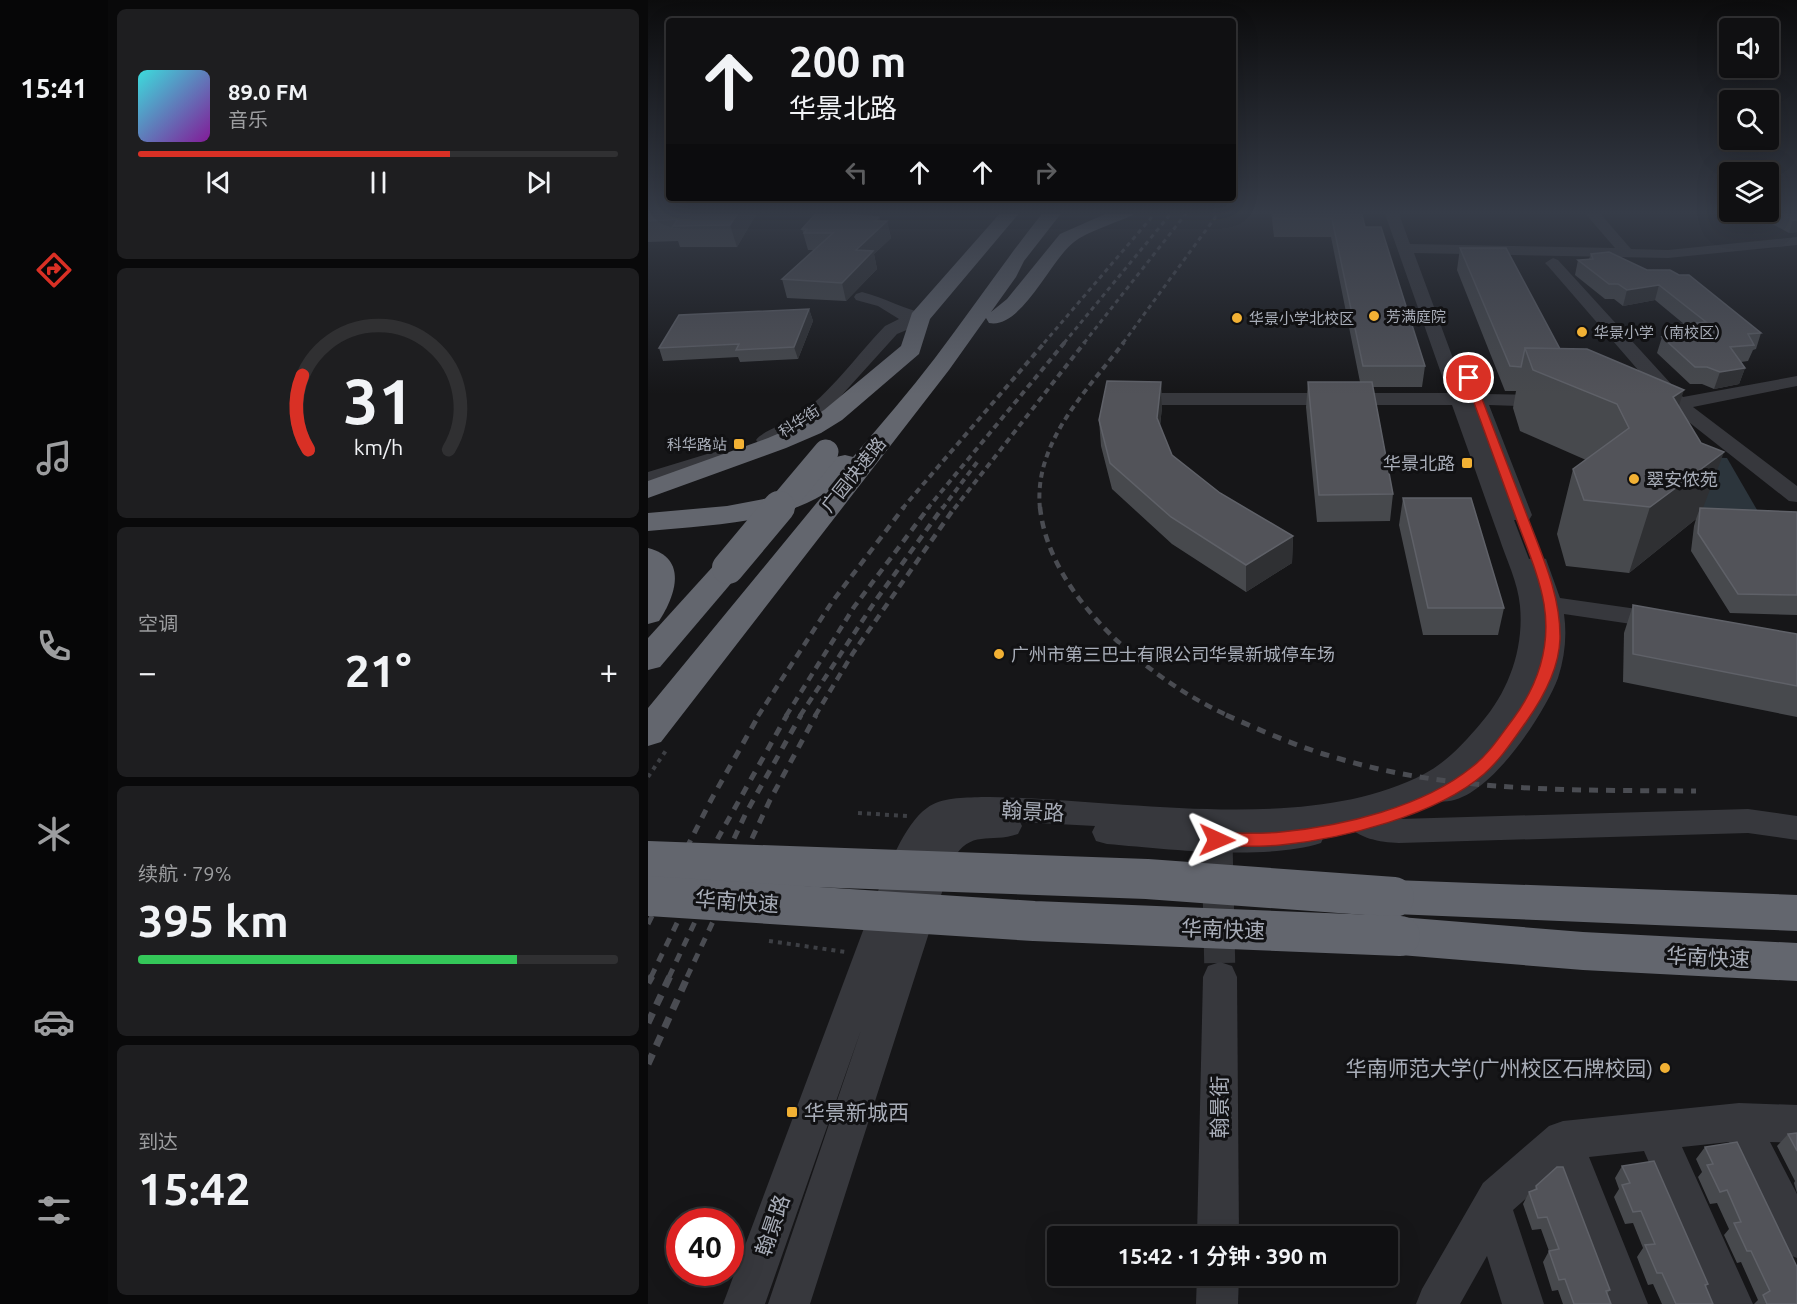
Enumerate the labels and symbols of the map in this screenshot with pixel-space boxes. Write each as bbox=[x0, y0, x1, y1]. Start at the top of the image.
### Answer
place label: 芳满庭院 bbox=[1386, 308, 1446, 325]
marker: 芳满庭院 bbox=[1367, 309, 1381, 323]
place label: 华景小学北校区 bbox=[1249, 310, 1354, 327]
marker: 华景小学北校区 bbox=[1230, 311, 1244, 325]
place label: 华景小学（南校区） bbox=[1594, 324, 1729, 341]
marker: 华景小学（南校区） bbox=[1575, 325, 1589, 339]
pin bbox=[1443, 352, 1494, 403]
street label: 科华街 bbox=[775, 402, 823, 440]
street label: 广园快速路 bbox=[817, 433, 889, 515]
place label: 科华路站 bbox=[667, 436, 727, 453]
marker: 科华路站 bbox=[732, 437, 746, 451]
place label: 华景北路 bbox=[1383, 453, 1455, 473]
marker: 华景北路 bbox=[1460, 456, 1474, 470]
place label: 翠安侬苑 bbox=[1646, 469, 1718, 489]
marker: 翠安侬苑 bbox=[1627, 472, 1641, 486]
place label: 广州市第三巴士有限公司华景新城停车场 bbox=[1011, 644, 1335, 664]
marker: 广州市第三巴士有限公司华景新城停车场 bbox=[992, 647, 1006, 661]
street label: 翰景路 bbox=[1001, 797, 1065, 825]
position arrow bbox=[1185, 808, 1249, 872]
street label: 华南快速 bbox=[694, 886, 780, 916]
street label: 华南快速 bbox=[1181, 916, 1265, 942]
street label: 华南快速 bbox=[1665, 943, 1751, 971]
place label: 华南师范大学(广州校区石牌校园) bbox=[1346, 1056, 1653, 1080]
marker: 华南师范大学(广州校区石牌校园) bbox=[1658, 1061, 1672, 1075]
street label: 翰景街 bbox=[1207, 1076, 1231, 1139]
place label: 华景新城西 bbox=[804, 1100, 909, 1124]
marker: 华景新城西 bbox=[785, 1105, 799, 1119]
street label: 翰景路 bbox=[750, 1191, 794, 1259]
speed limit sign: 40 bbox=[666, 1208, 744, 1286]

